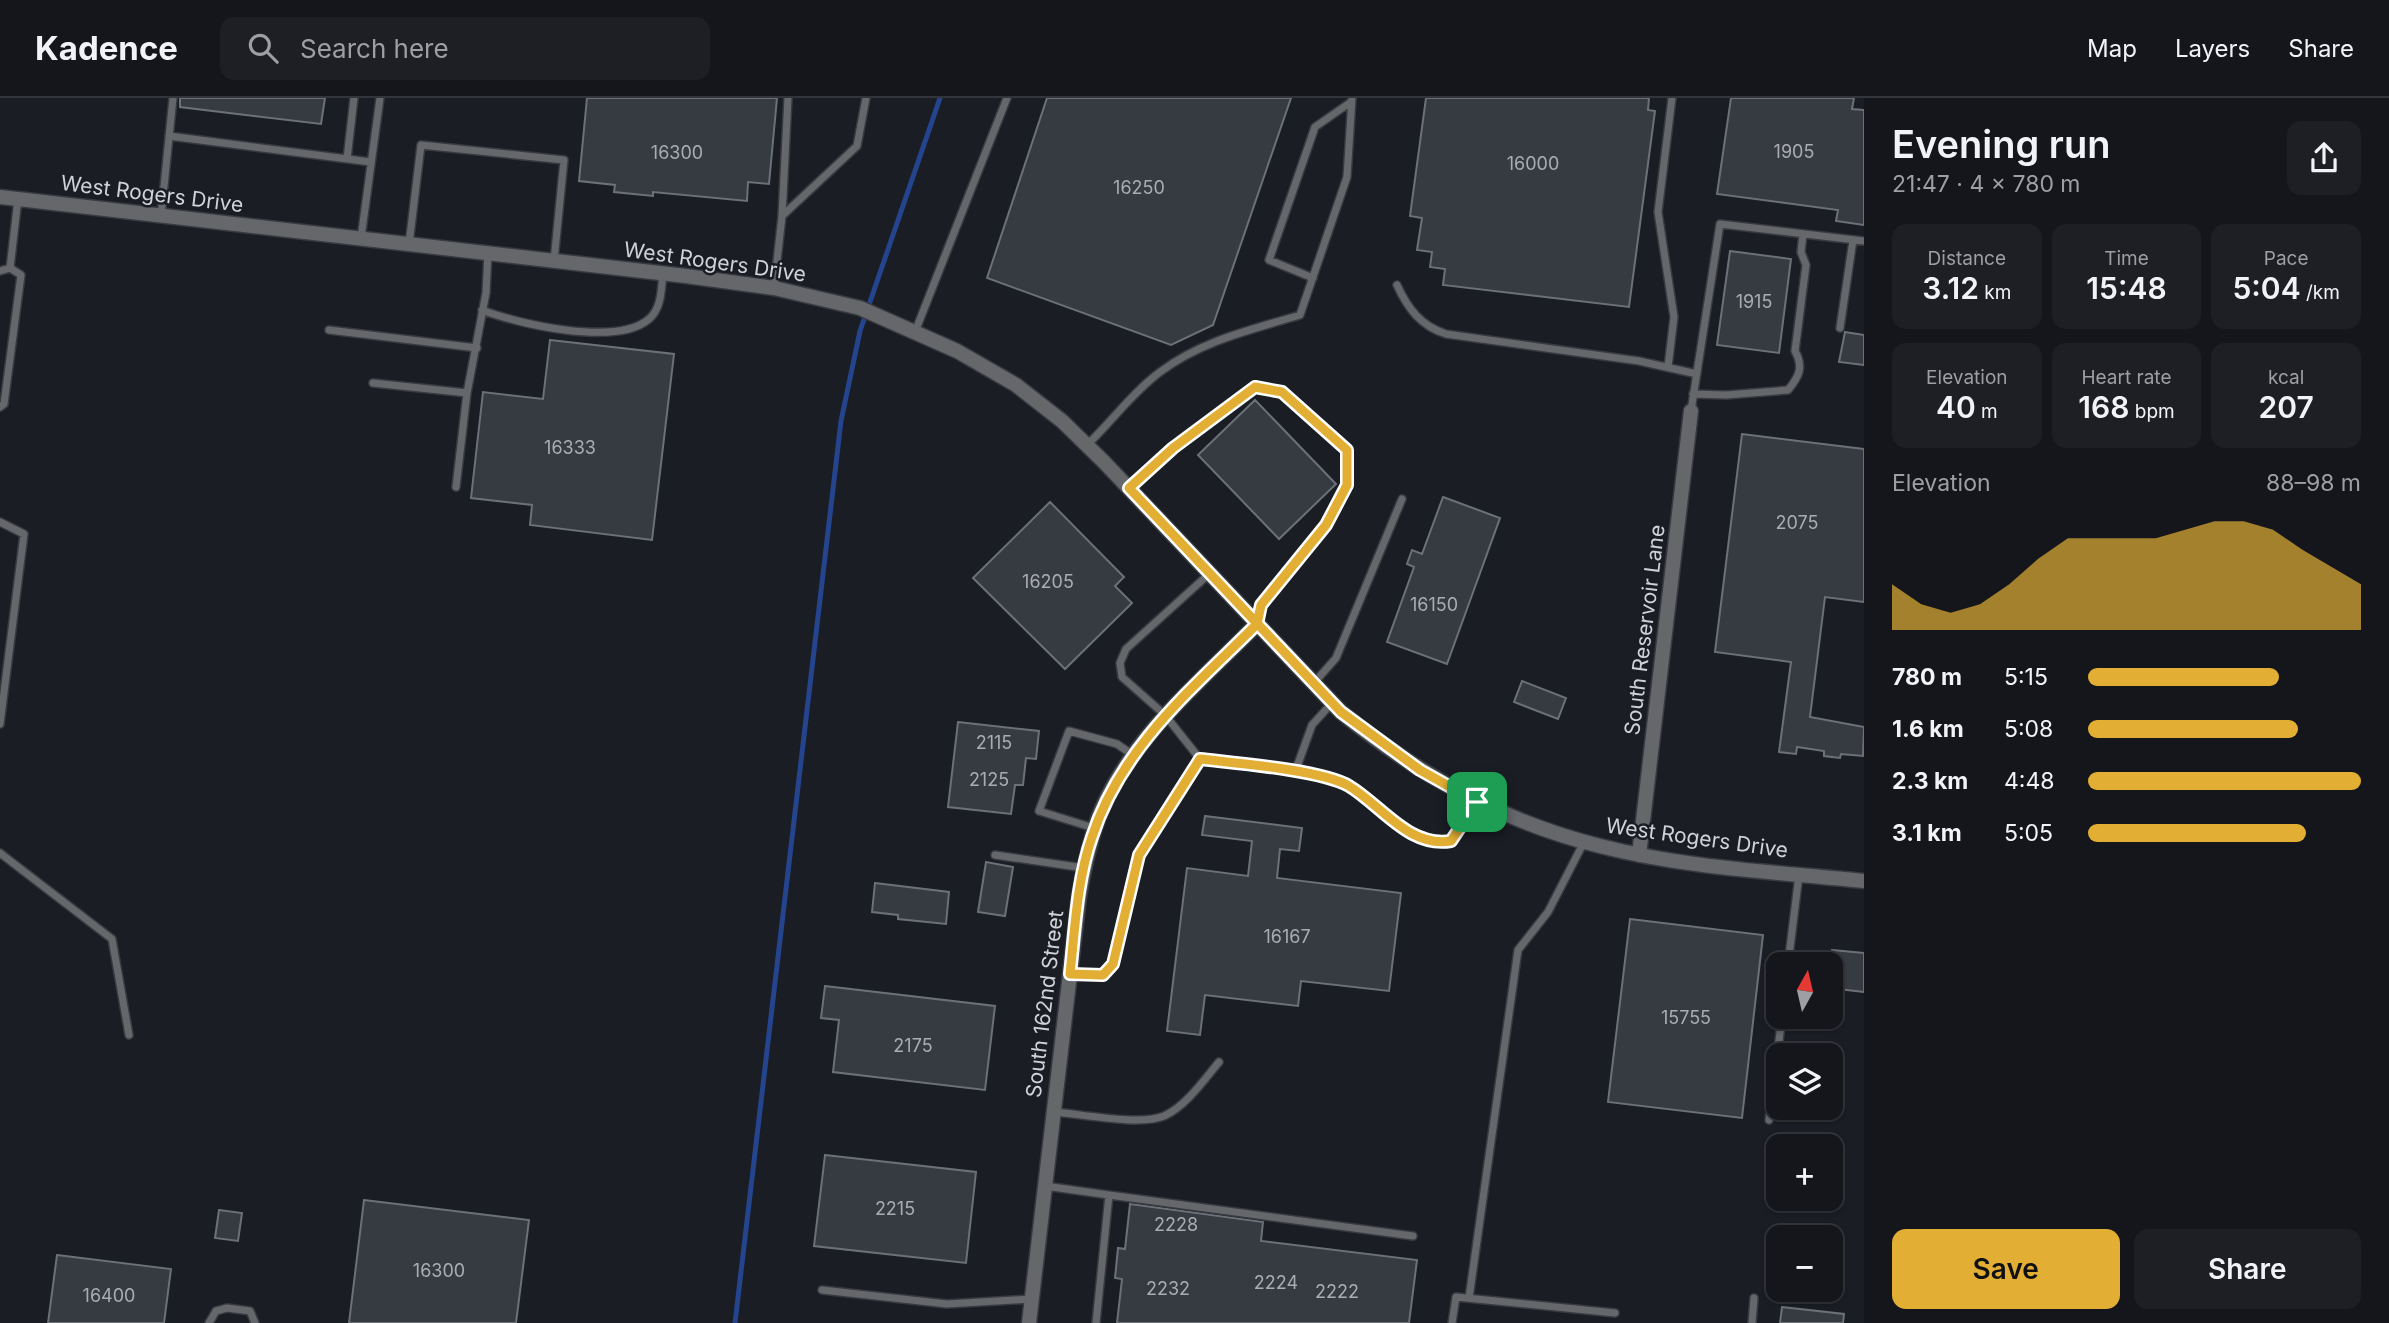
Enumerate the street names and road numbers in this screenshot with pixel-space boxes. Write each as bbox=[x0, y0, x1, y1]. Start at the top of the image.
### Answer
street label: West Rogers Drive bbox=[59, 170, 245, 217]
street label: West Rogers Drive bbox=[622, 236, 808, 287]
street label: South Reservoir Lane bbox=[1619, 523, 1670, 737]
street label: West Rogers Drive bbox=[1604, 812, 1790, 863]
street label: South 162nd Street bbox=[1021, 909, 1068, 1099]

